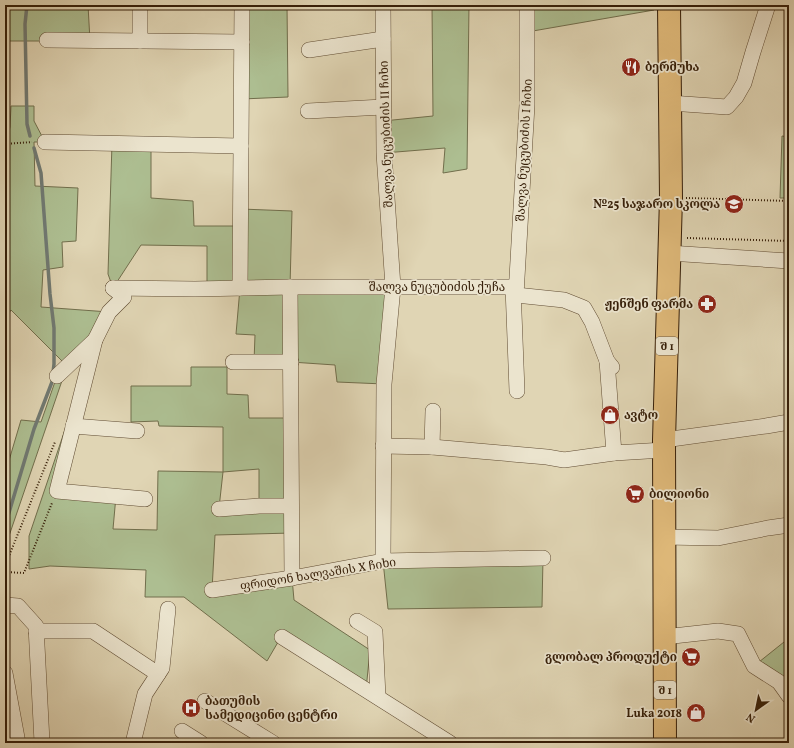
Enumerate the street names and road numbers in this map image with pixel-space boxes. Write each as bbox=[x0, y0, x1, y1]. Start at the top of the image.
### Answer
street label: შალვა ნუცუბიძის II ჩიხი bbox=[376, 60, 398, 208]
street label: შალვა ნუცუბიძის I ჩიხი bbox=[513, 78, 537, 222]
street label: შალვა ნუცუბიძის ქუჩა bbox=[369, 280, 505, 296]
road number: შ 1 bbox=[656, 337, 678, 355]
street label: ფრიდონ ხალვაშის X ჩიხი bbox=[239, 555, 397, 595]
road number: შ 1 bbox=[654, 681, 676, 699]

